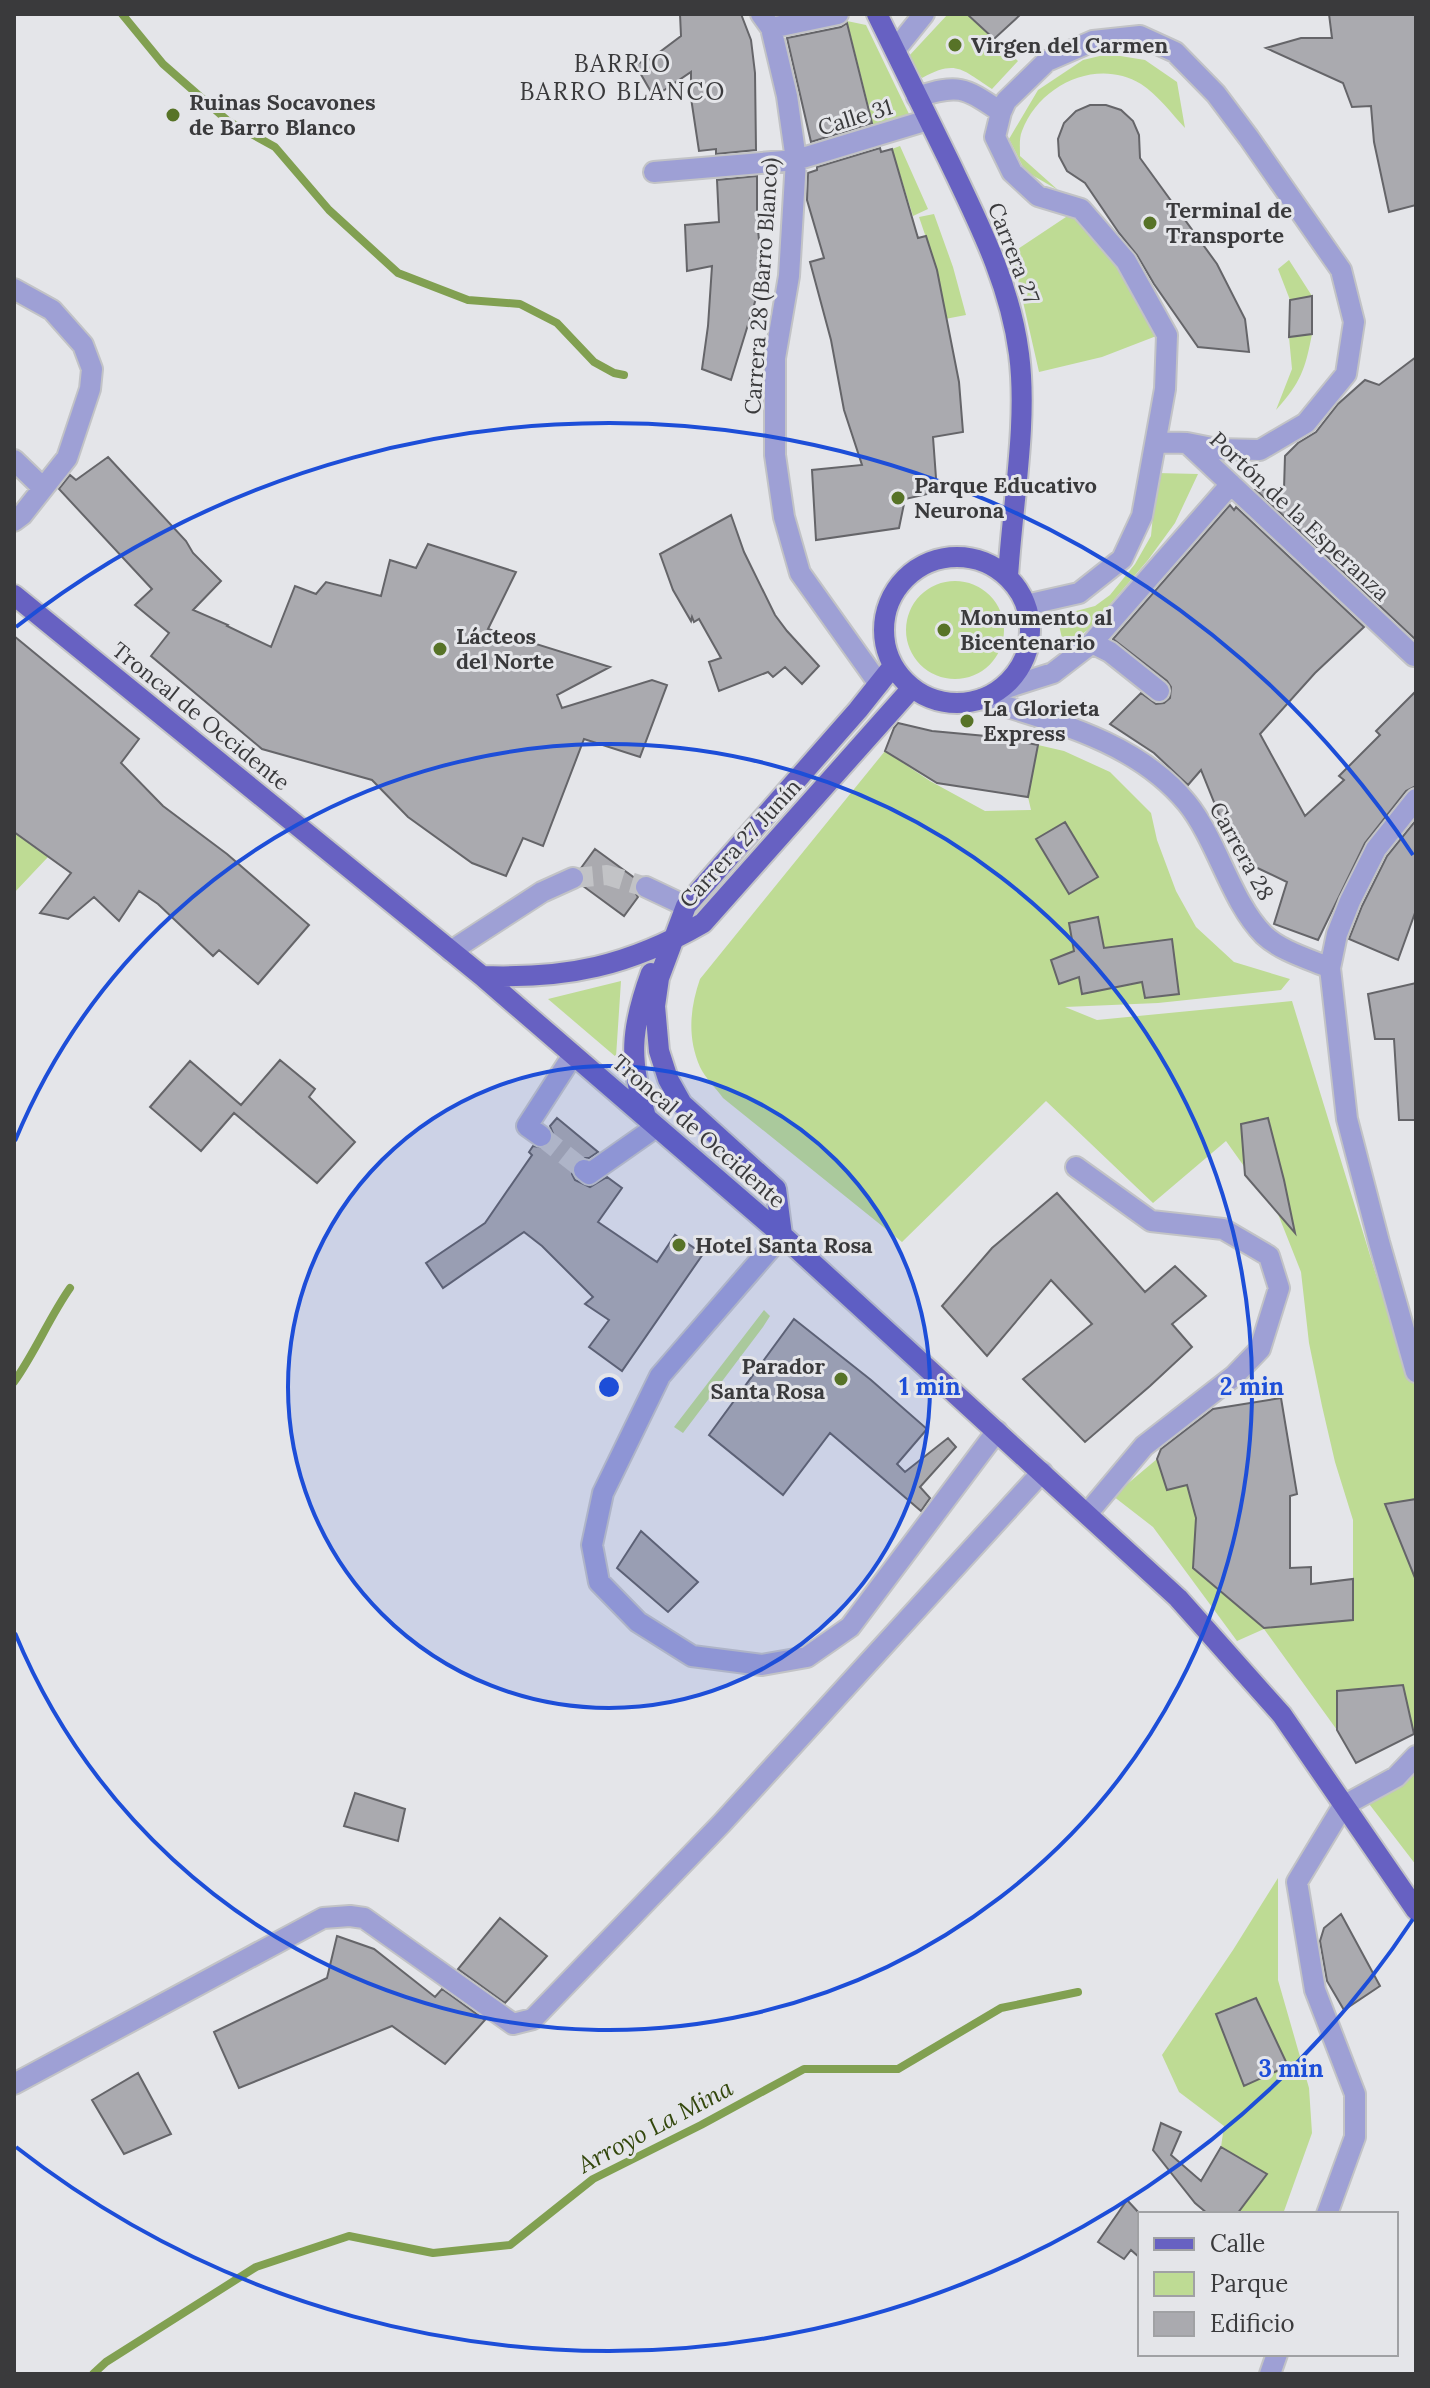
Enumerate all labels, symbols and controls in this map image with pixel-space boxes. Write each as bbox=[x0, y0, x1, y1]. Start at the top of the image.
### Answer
place label: Virgen del Carmen bbox=[971, 31, 1168, 59]
marker: Virgen del Carmen bbox=[946, 36, 964, 54]
district label: BARRIO BARRO BLANCO bbox=[520, 48, 726, 107]
place label: Ruinas Socavones de Barro Blanco bbox=[189, 88, 376, 141]
street label: Calle 31 bbox=[814, 92, 896, 142]
marker: Ruinas Socavones de Barro Blanco bbox=[164, 106, 182, 124]
street label: Carrera 28 (Barro Blanco) bbox=[738, 157, 784, 415]
place label: Terminal de Transporte bbox=[1166, 196, 1292, 249]
street label: Carrera 27 bbox=[982, 198, 1046, 308]
marker: Terminal de Transporte bbox=[1141, 214, 1159, 232]
street label: Portón de la Esperanza bbox=[1204, 425, 1396, 607]
place label: Parque Educativo Neurona bbox=[914, 471, 1097, 524]
marker: Parque Educativo Neurona bbox=[889, 489, 907, 507]
place label: Monumento al Bicentenario bbox=[960, 603, 1113, 656]
marker: Monumento al Bicentenario bbox=[935, 621, 953, 639]
place label: Lácteos del Norte bbox=[456, 622, 554, 675]
street label: Troncal de Occidente bbox=[107, 636, 296, 796]
marker: Lácteos del Norte bbox=[431, 640, 449, 658]
place label: La Glorieta Express bbox=[983, 694, 1100, 747]
marker: La Glorieta Express bbox=[958, 712, 976, 730]
street label: Carrera 27 Junín bbox=[673, 773, 807, 913]
street label: Carrera 28 bbox=[1204, 797, 1280, 905]
street label: Troncal de Occidente bbox=[607, 1048, 791, 1214]
place label: Hotel Santa Rosa bbox=[695, 1231, 873, 1259]
marker: Hotel Santa Rosa bbox=[670, 1236, 688, 1254]
place label: Parador Santa Rosa bbox=[711, 1352, 825, 1405]
marker: Parador Santa Rosa bbox=[832, 1370, 850, 1388]
text: 1 min bbox=[899, 1371, 961, 1402]
text: 2 min bbox=[1220, 1371, 1284, 1402]
centre of rings bbox=[595, 1373, 623, 1401]
text: 3 min bbox=[1259, 2053, 1324, 2084]
water label: Arroyo La Mina bbox=[571, 2072, 739, 2180]
legend bbox=[1138, 2212, 1398, 2356]
text: Calle bbox=[1210, 2228, 1265, 2259]
text: Parque bbox=[1210, 2268, 1288, 2299]
text: Edificio bbox=[1210, 2308, 1295, 2339]

